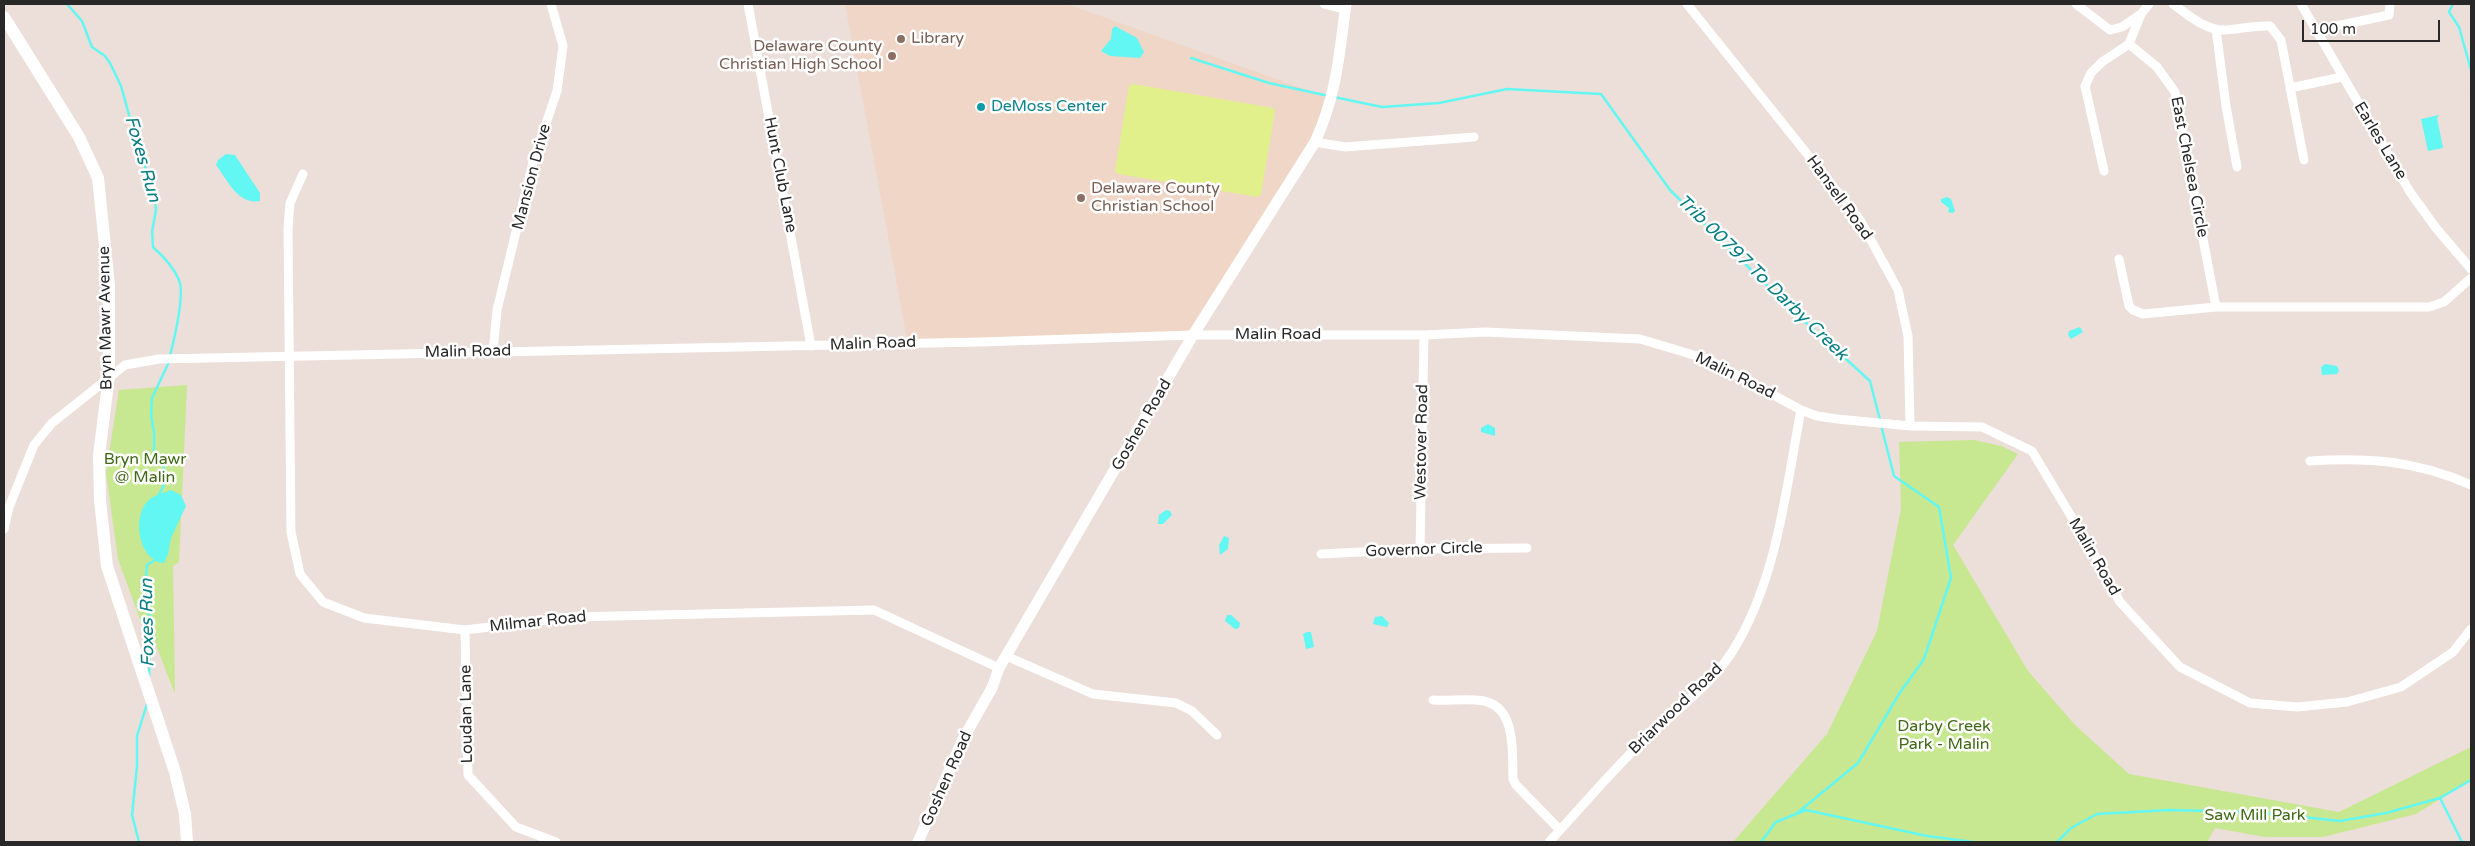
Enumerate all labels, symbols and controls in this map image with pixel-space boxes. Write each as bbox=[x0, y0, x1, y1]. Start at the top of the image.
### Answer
scale bar bbox=[2305, 10, 2442, 42]
text: 100 m bbox=[2310, 20, 2356, 38]
place label: Library bbox=[911, 29, 964, 49]
marker: Library bbox=[895, 33, 907, 45]
place label: Delaware County Christian High School bbox=[719, 37, 882, 75]
marker: Delaware County Christian High School bbox=[886, 50, 898, 62]
street label: East Chelsea Circle bbox=[2166, 95, 2212, 239]
place label: DeMoss Center bbox=[991, 97, 1107, 117]
street label: Earles Lane bbox=[2349, 99, 2411, 183]
marker: DeMoss Center bbox=[975, 101, 987, 113]
water label: Foxes Run bbox=[119, 113, 165, 205]
street label: Hunt Club Lane bbox=[759, 115, 801, 235]
street label: Mansion Drive bbox=[509, 122, 555, 232]
street label: Hansell Road bbox=[1802, 152, 1876, 244]
place label: Delaware County Christian School bbox=[1091, 179, 1220, 217]
water label: Trib 00797 To Darby Creek bbox=[1672, 191, 1852, 365]
marker: Delaware County Christian School bbox=[1075, 192, 1087, 204]
street label: Bryn Mawr Avenue bbox=[95, 246, 117, 390]
street label: Malin Road bbox=[1235, 325, 1321, 345]
street label: Malin Road bbox=[829, 333, 917, 355]
street label: Malin Road bbox=[425, 342, 511, 362]
street label: Malin Road bbox=[1692, 348, 1778, 404]
street label: Goshen Road bbox=[1108, 376, 1176, 474]
street label: Westover Road bbox=[1411, 384, 1433, 500]
park label: Bryn Mawr @ Malin bbox=[104, 450, 186, 488]
street label: Malin Road bbox=[2064, 515, 2124, 599]
street label: Governor Circle bbox=[1365, 538, 1483, 562]
water label: Foxes Run bbox=[136, 578, 160, 668]
street label: Milmar Road bbox=[489, 607, 587, 637]
street label: Briarwood Road bbox=[1625, 659, 1727, 759]
street label: Loudan Lane bbox=[457, 664, 477, 764]
park label: Darby Creek Park - Malin bbox=[1897, 717, 1991, 755]
street label: Goshen Road bbox=[917, 728, 977, 830]
park label: Saw Mill Park bbox=[2204, 806, 2306, 826]

